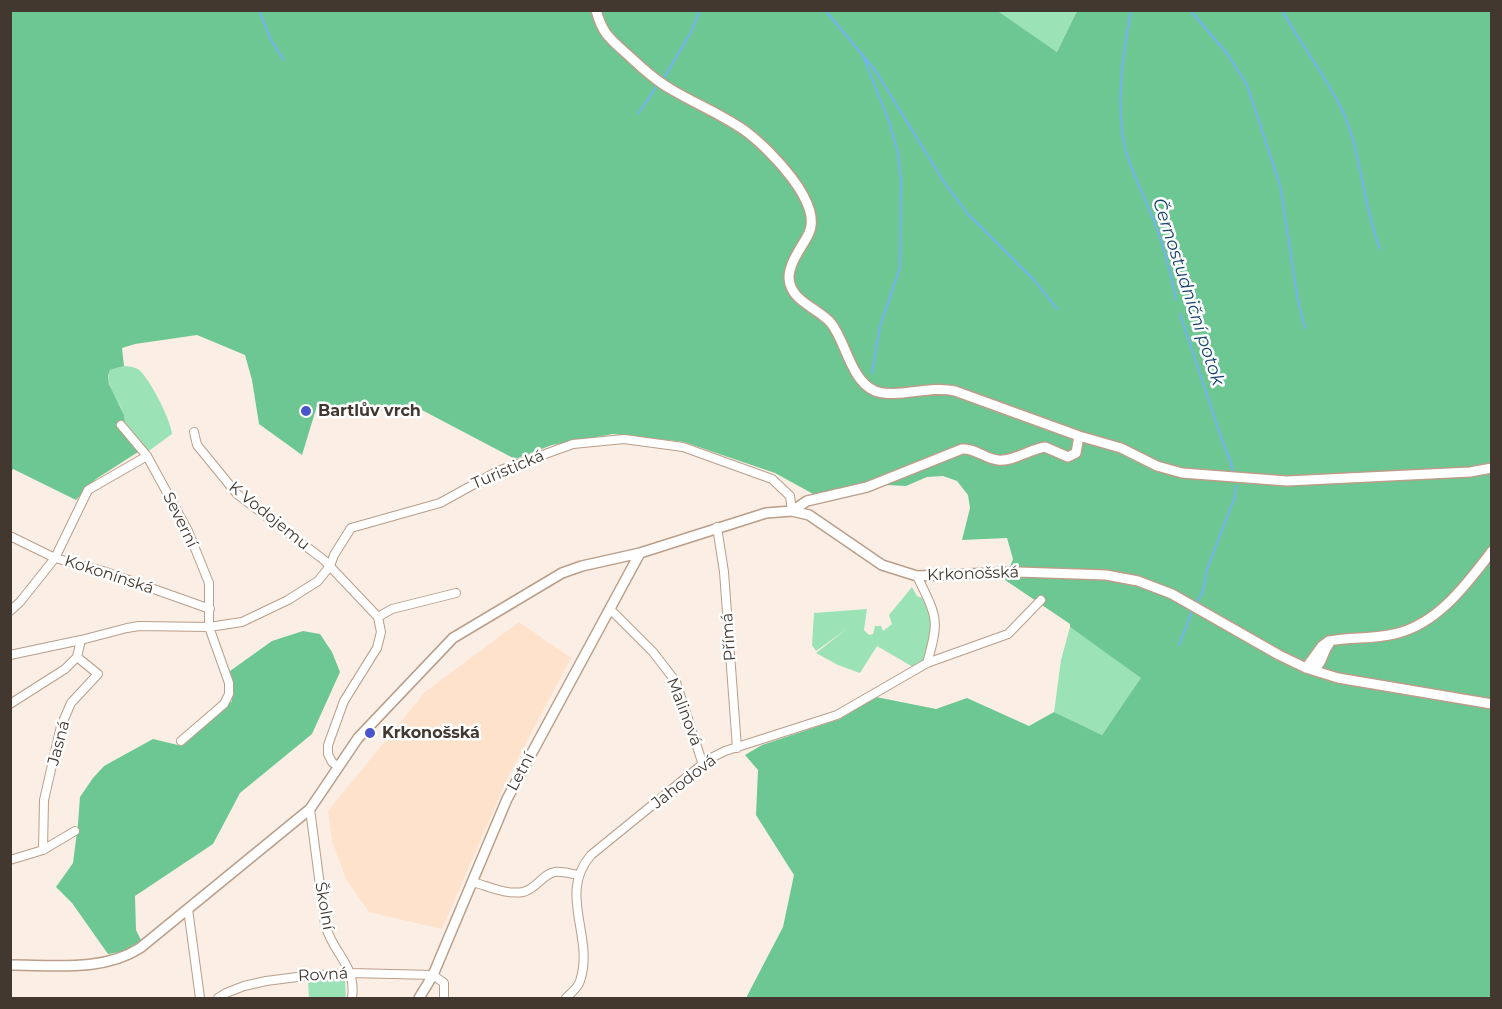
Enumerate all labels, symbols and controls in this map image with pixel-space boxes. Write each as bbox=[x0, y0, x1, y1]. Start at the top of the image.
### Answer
water label: Černostudniční potok bbox=[1147, 196, 1229, 388]
place label: Bartlův vrch bbox=[318, 401, 421, 421]
marker: Bartlův vrch bbox=[299, 404, 313, 418]
street label: Turistická bbox=[469, 446, 547, 494]
street label: K Vodojemu bbox=[225, 478, 313, 554]
street label: Severní bbox=[158, 489, 202, 551]
street label: Kokonínská bbox=[62, 552, 156, 598]
street label: Krkonošská bbox=[927, 563, 1019, 585]
street label: Přímá bbox=[718, 612, 740, 662]
street label: Malinová bbox=[662, 675, 706, 749]
street label: Jasná bbox=[44, 719, 74, 767]
place label: Krkonošská bbox=[382, 723, 480, 743]
marker: Krkonošská bbox=[363, 726, 377, 740]
street label: Letní bbox=[503, 750, 539, 794]
street label: Jahodová bbox=[648, 751, 720, 813]
street label: Školní bbox=[310, 880, 338, 932]
street label: Rovná bbox=[297, 964, 349, 986]

